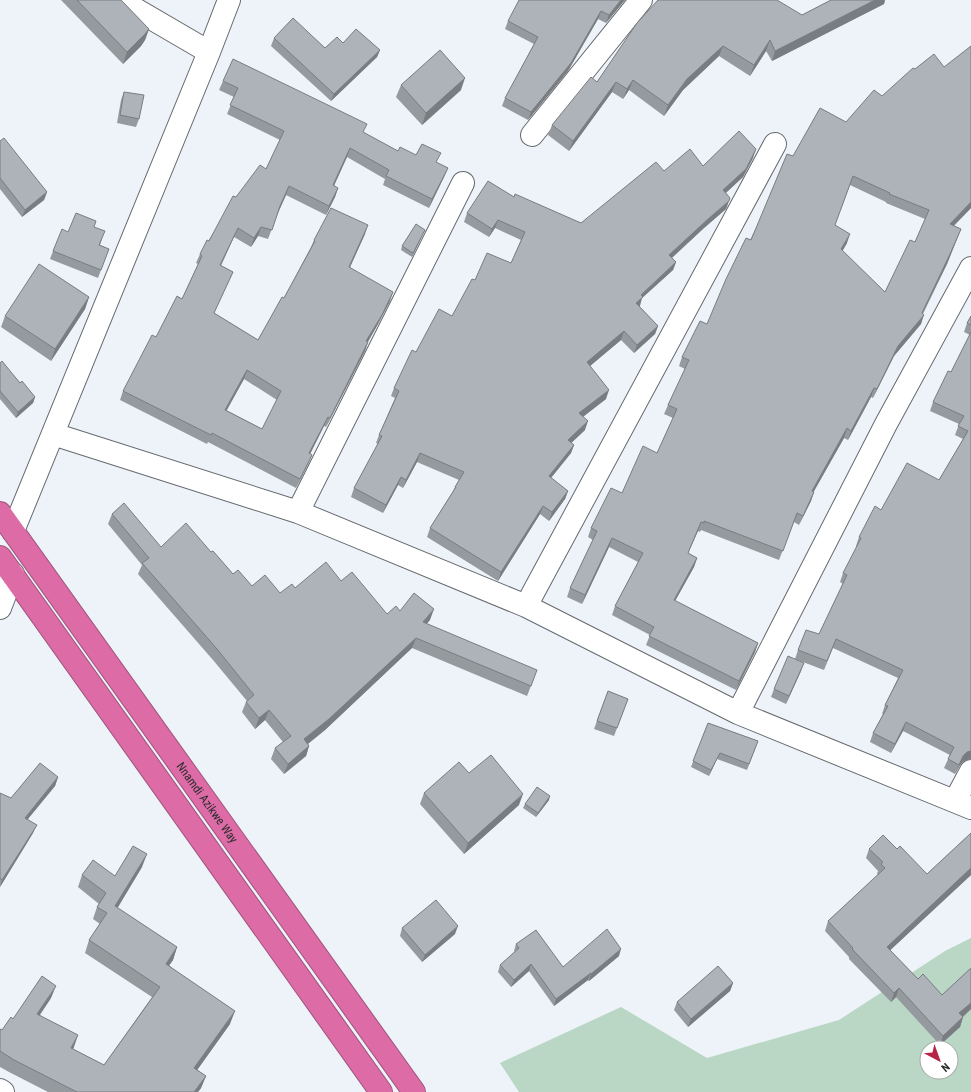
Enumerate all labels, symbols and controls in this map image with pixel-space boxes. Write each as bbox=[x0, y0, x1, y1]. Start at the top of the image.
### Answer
street label: Nnamdi Azikwe Way bbox=[173, 760, 241, 846]
north arrow bbox=[919, 1040, 959, 1080]
text: N bbox=[938, 1060, 952, 1074]

